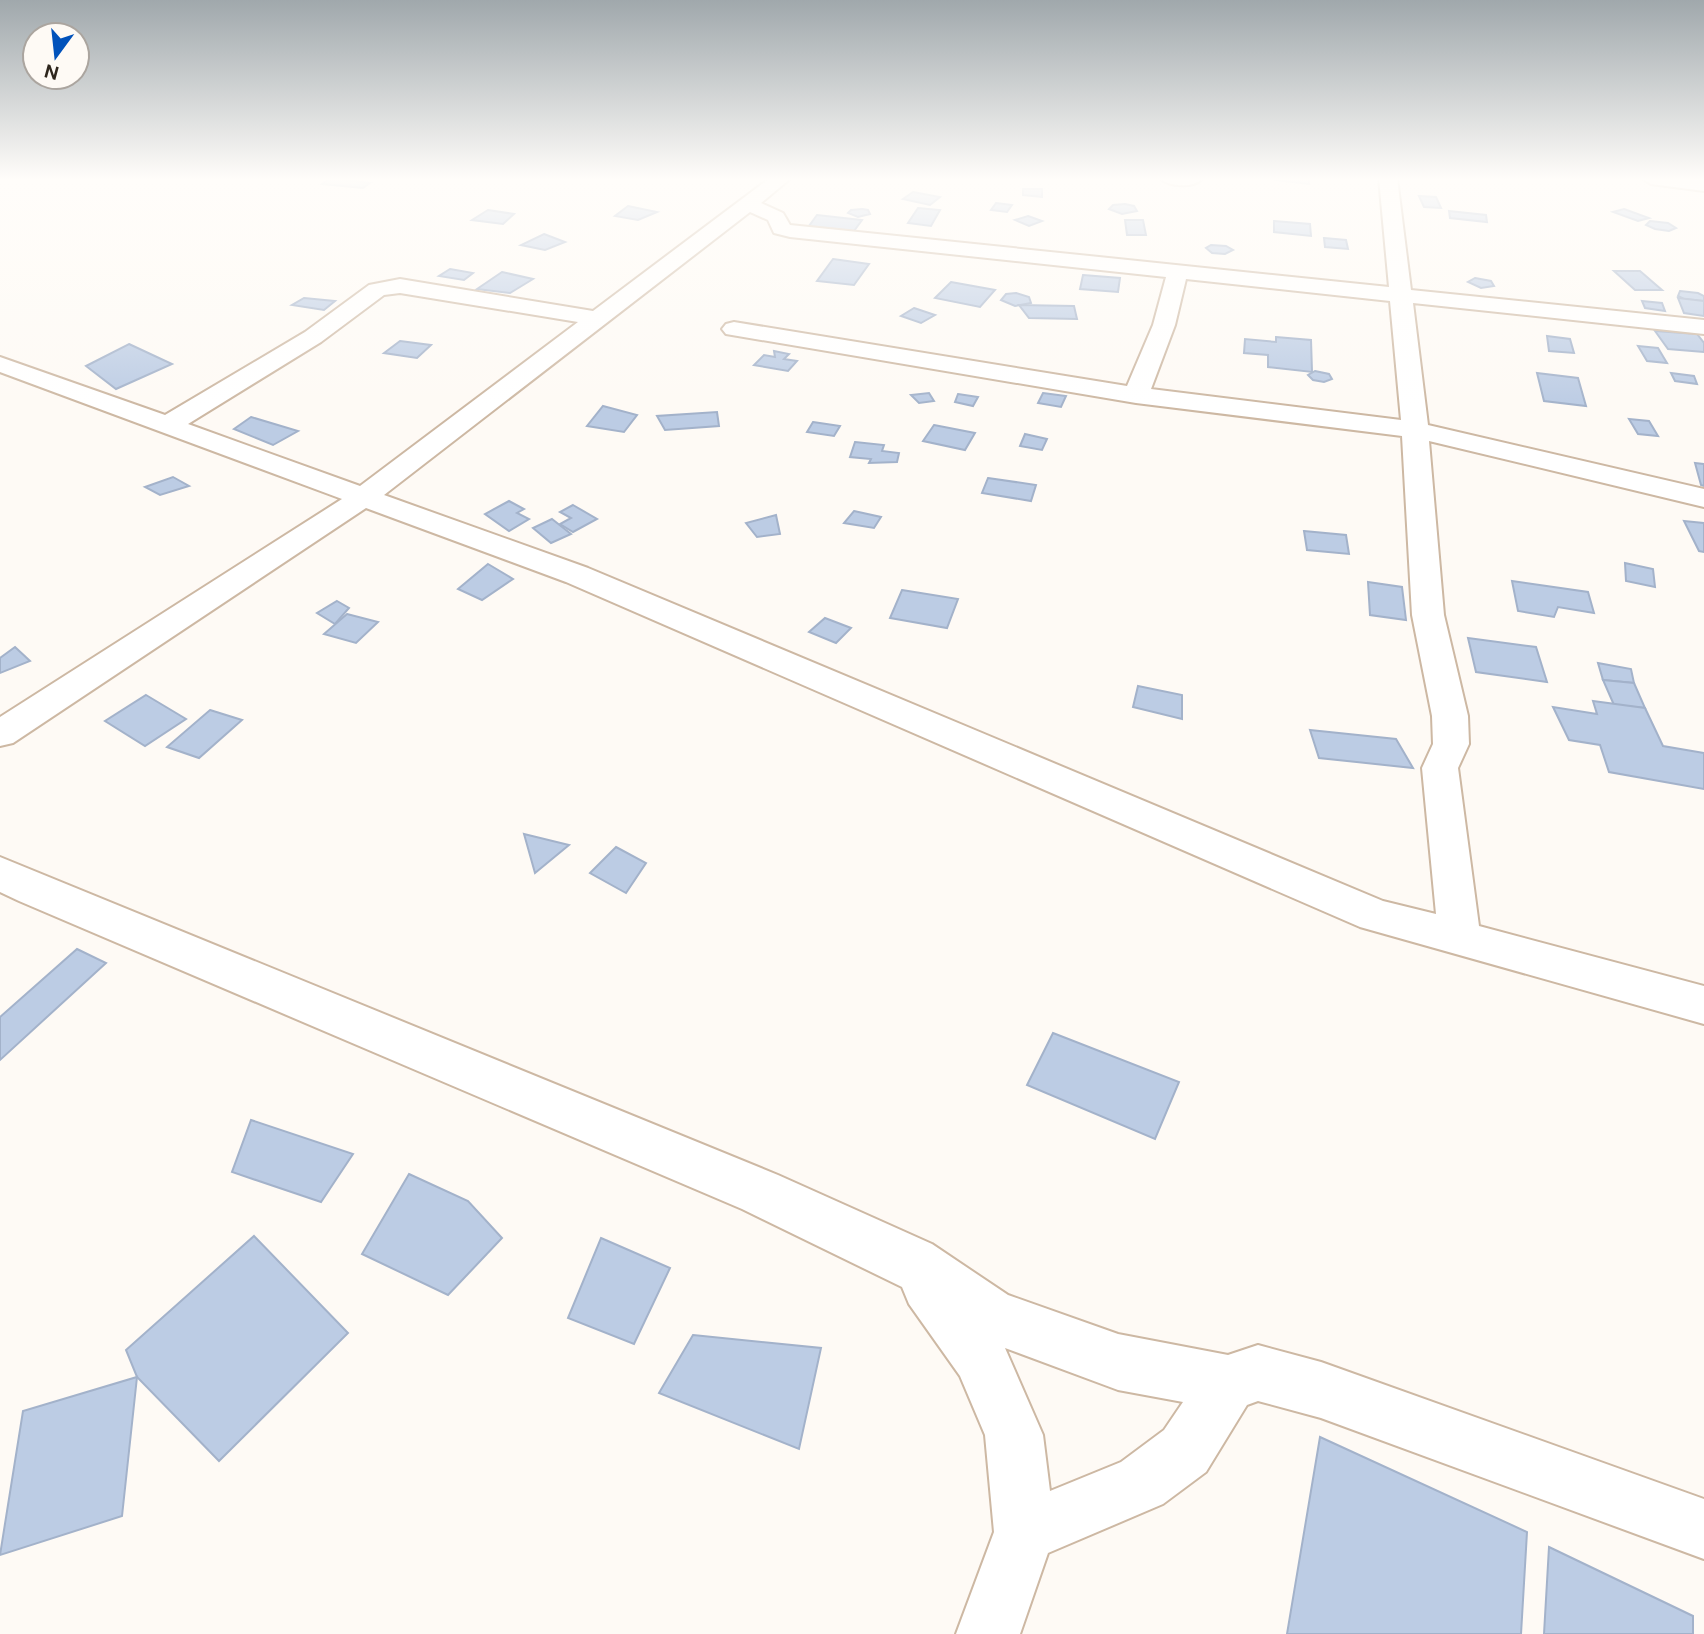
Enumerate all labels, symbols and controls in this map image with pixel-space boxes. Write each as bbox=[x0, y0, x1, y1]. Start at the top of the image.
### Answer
north arrow bbox=[21, 21, 91, 91]
text: N bbox=[42, 58, 62, 86]

